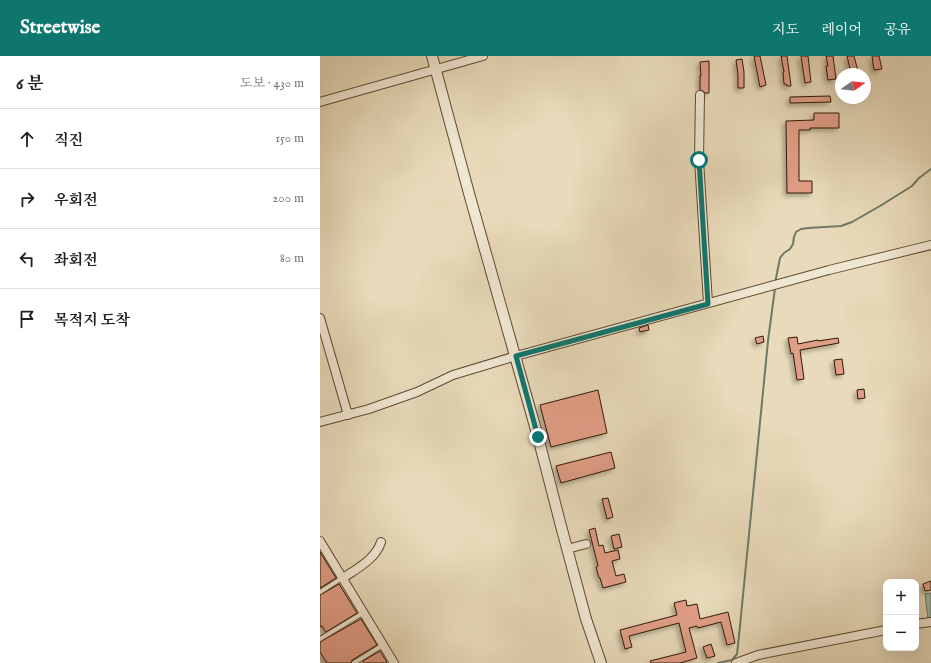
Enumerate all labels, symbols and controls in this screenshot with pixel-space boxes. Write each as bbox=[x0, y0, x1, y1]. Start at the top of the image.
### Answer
text: Streetwise bbox=[20, 16, 100, 40]
text: 지도 bbox=[772, 21, 799, 39]
text: 레이어 bbox=[821, 21, 862, 39]
text: 공유 bbox=[884, 21, 911, 39]
north arrow bbox=[835, 68, 871, 104]
text: 6 분 bbox=[16, 74, 43, 95]
text: 도보 · 430 m bbox=[240, 75, 304, 92]
icon: ahead bbox=[16, 128, 38, 150]
text: 150 m bbox=[275, 130, 304, 147]
text: 직진 bbox=[54, 131, 83, 150]
route start bbox=[690, 151, 708, 169]
icon: right bbox=[16, 188, 38, 210]
text: 200 m bbox=[272, 190, 304, 207]
text: 우회전 bbox=[54, 191, 97, 210]
icon: left bbox=[16, 248, 38, 270]
text: 80 m bbox=[280, 250, 304, 267]
text: 좌회전 bbox=[54, 251, 97, 270]
icon: arrive bbox=[16, 308, 38, 330]
text: 목적지 도착 bbox=[54, 311, 130, 330]
route end bbox=[529, 428, 547, 446]
map controls bbox=[883, 579, 919, 651]
button: + bbox=[883, 579, 919, 615]
button: − bbox=[883, 615, 919, 651]

